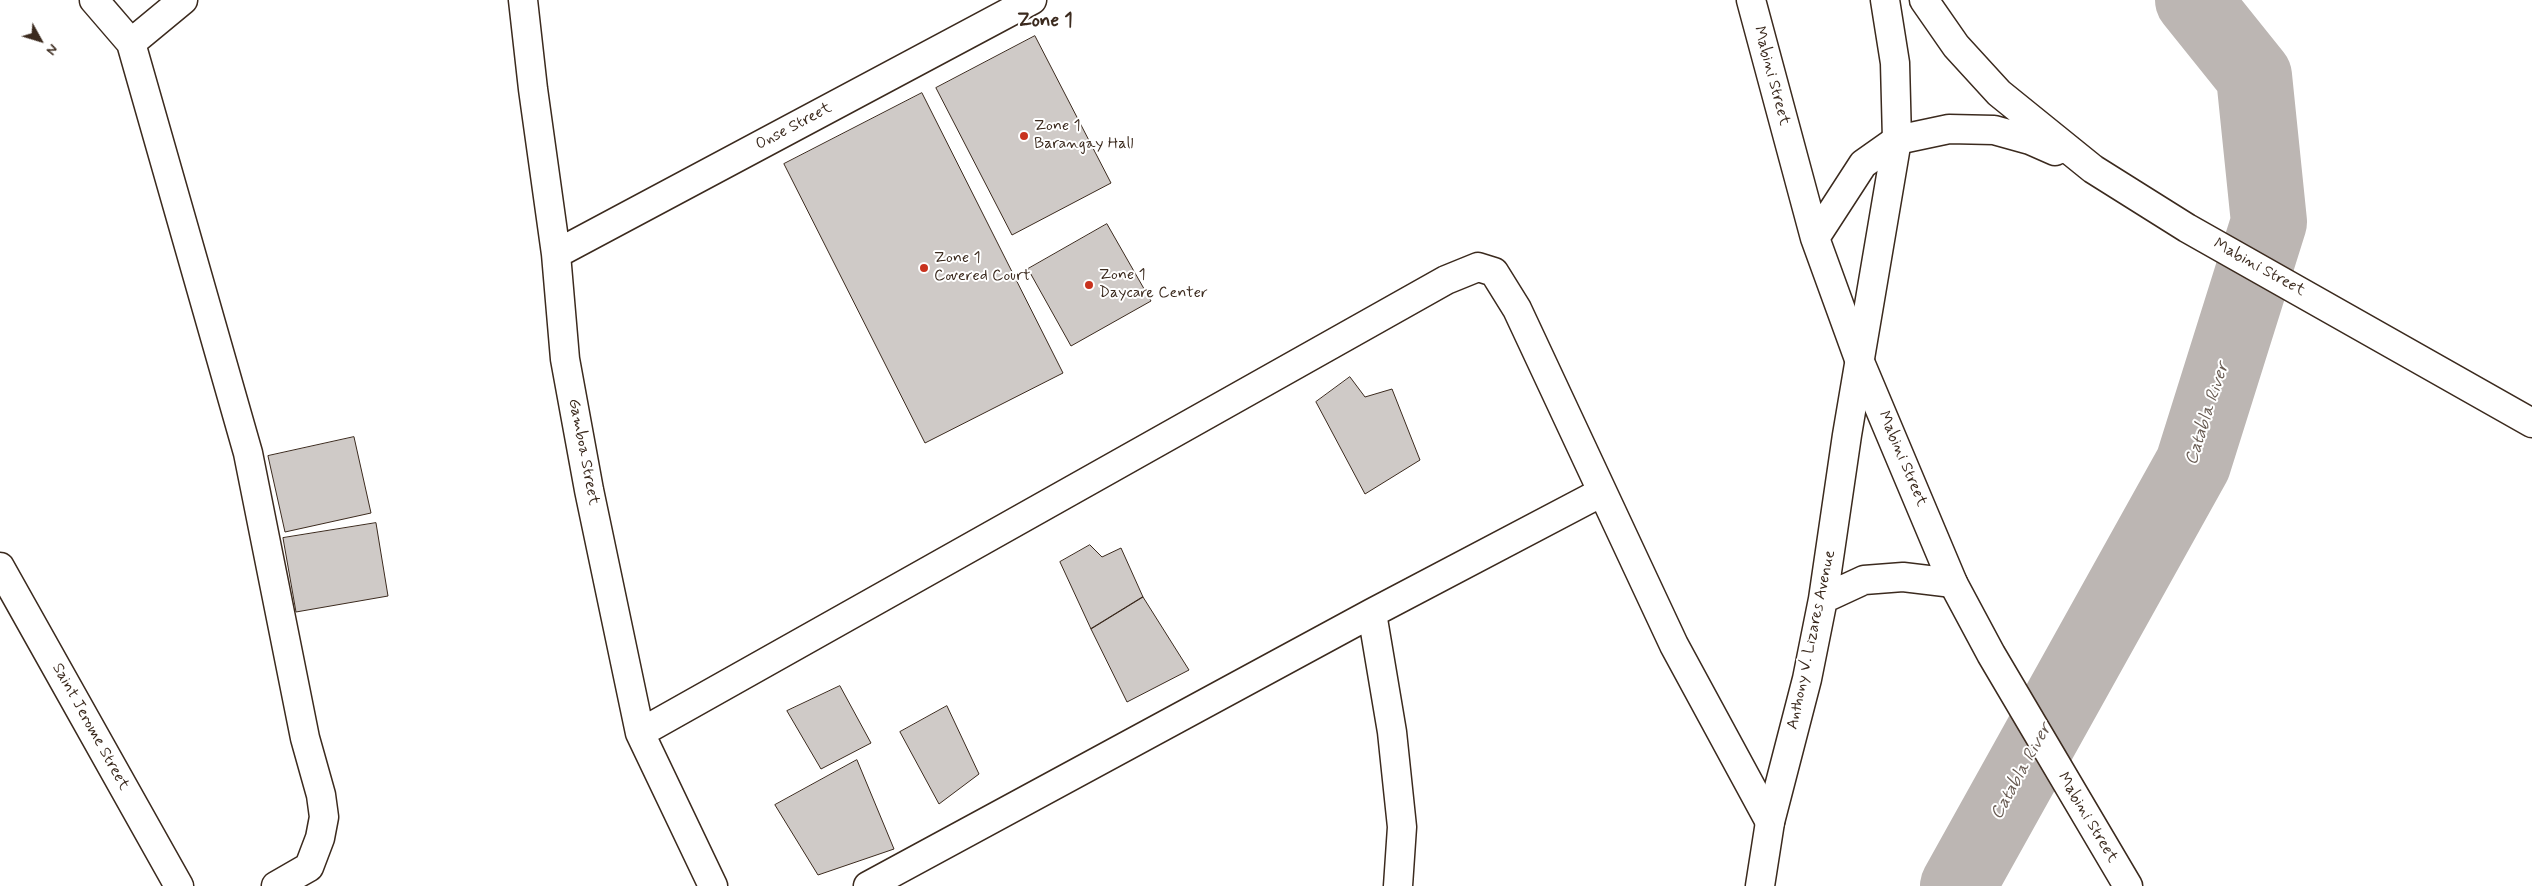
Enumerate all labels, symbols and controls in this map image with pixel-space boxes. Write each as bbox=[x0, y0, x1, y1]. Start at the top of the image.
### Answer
district label: Zone 1 bbox=[1017, 11, 1073, 33]
north arrow bbox=[15, 15, 65, 65]
street label: Mabini Street bbox=[1749, 24, 1793, 128]
text: N bbox=[42, 40, 62, 59]
street label: Onse Street bbox=[753, 99, 835, 155]
place label: Zone 1 Barangay Hall bbox=[1034, 117, 1134, 155]
marker: Zone 1 Barangay Hall bbox=[1018, 130, 1030, 142]
street label: Mabini Street bbox=[2210, 235, 2308, 301]
place label: Zone 1 Covered Court bbox=[934, 249, 1030, 287]
marker: Zone 1 Covered Court bbox=[918, 262, 930, 274]
place label: Zone 1 Daycare Center bbox=[1099, 266, 1208, 304]
marker: Zone 1 Daycare Center bbox=[1083, 279, 1095, 291]
water label: Catabla River bbox=[2181, 360, 2235, 468]
street label: Gamboa Street bbox=[563, 397, 603, 507]
street label: Mabini Street bbox=[1873, 408, 1931, 510]
street label: Anthony V. Lizares Avenue bbox=[1784, 549, 1840, 731]
street label: Saint Jerome Street bbox=[47, 660, 133, 794]
water label: Catabla River bbox=[1987, 720, 2057, 824]
street label: Mabini Street bbox=[2053, 769, 2121, 867]

